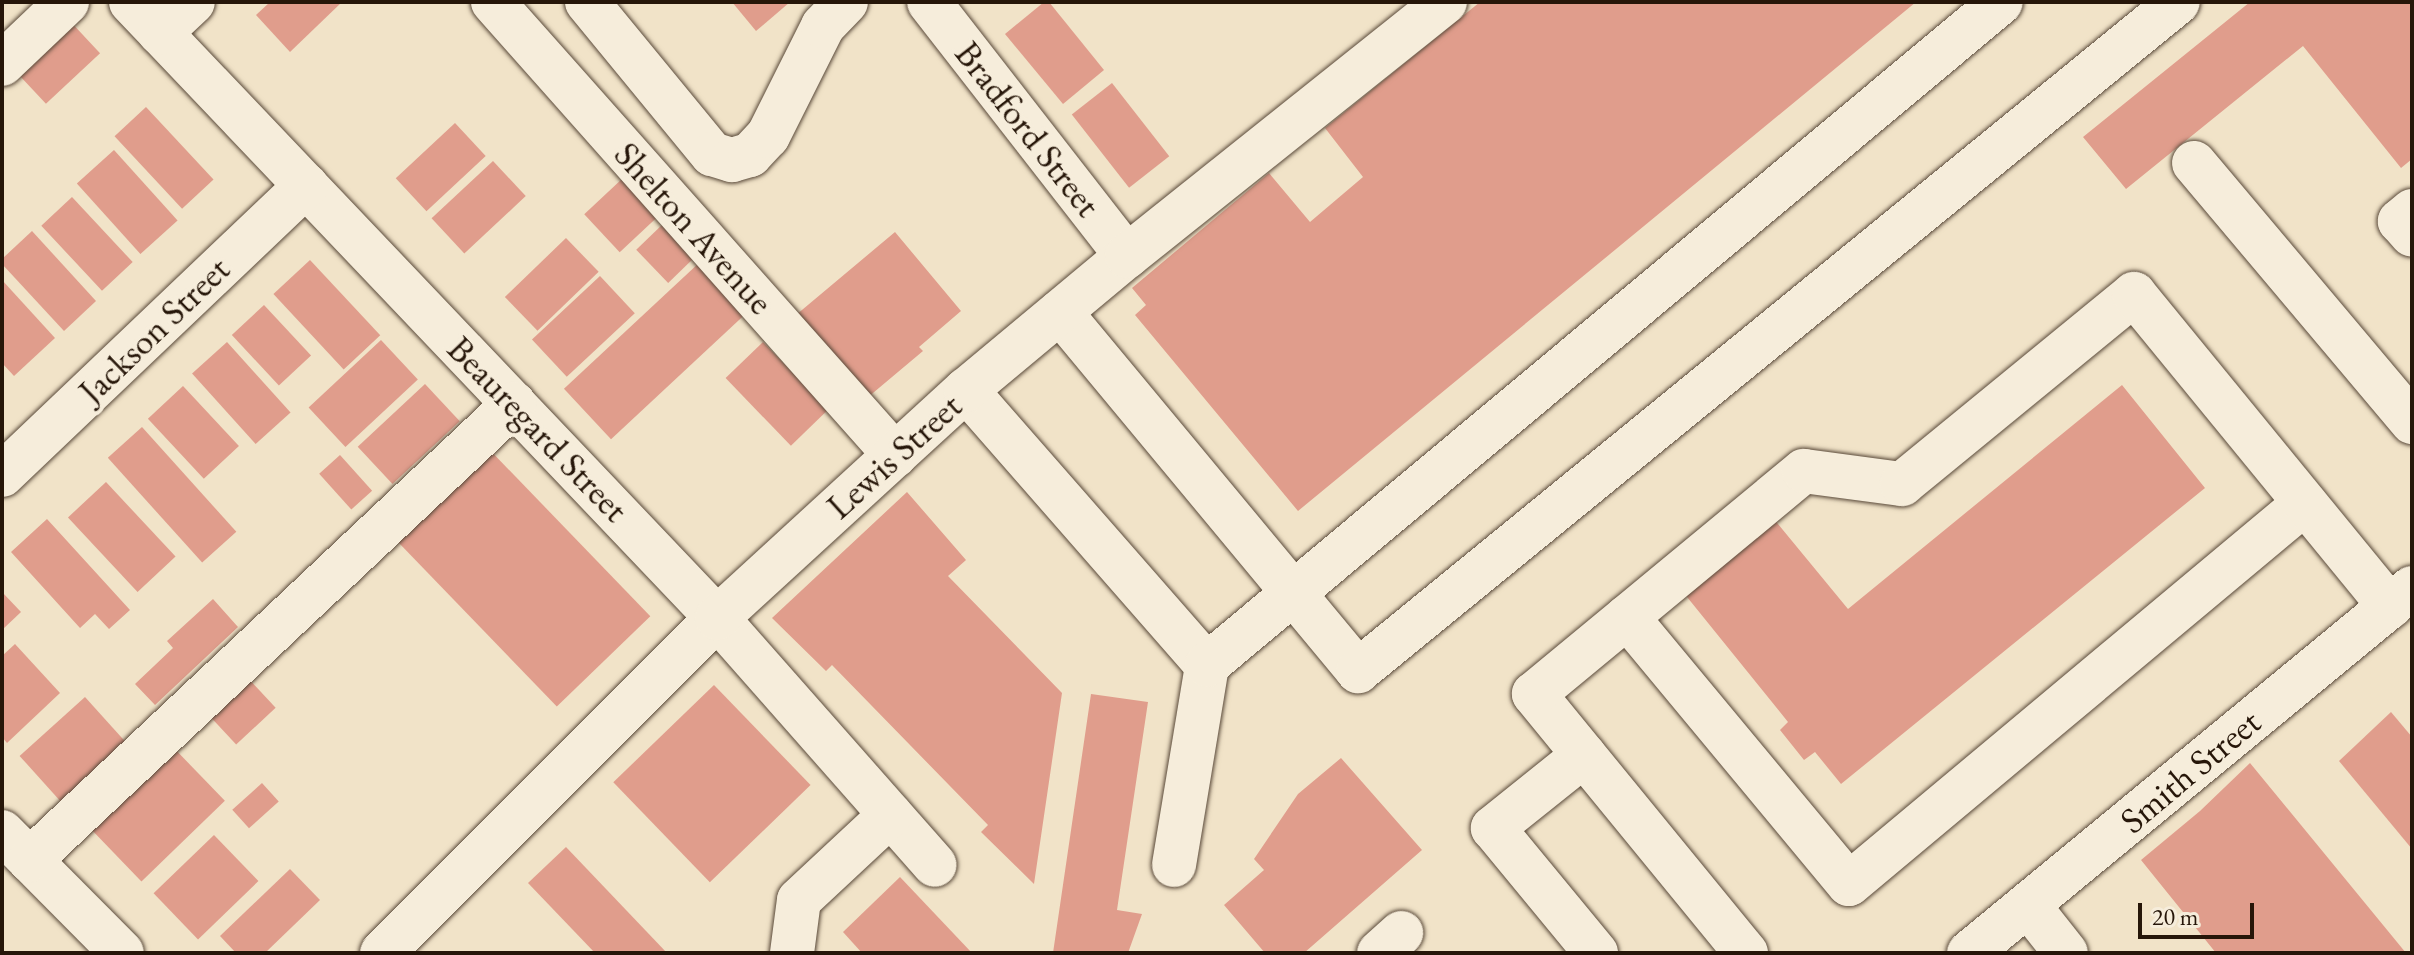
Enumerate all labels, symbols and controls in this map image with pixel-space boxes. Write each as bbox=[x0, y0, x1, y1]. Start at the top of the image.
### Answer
street label: Bradford Street bbox=[946, 33, 1110, 225]
street label: Shelton Avenue bbox=[605, 133, 783, 323]
street label: Jackson Street bbox=[70, 247, 238, 413]
street label: Beauregard Street bbox=[439, 327, 637, 531]
street label: Lewis Street bbox=[818, 384, 970, 528]
street label: Smith Street bbox=[2111, 700, 2269, 842]
scale bar bbox=[2142, 887, 2258, 937]
text: 20 m bbox=[2152, 901, 2199, 932]

